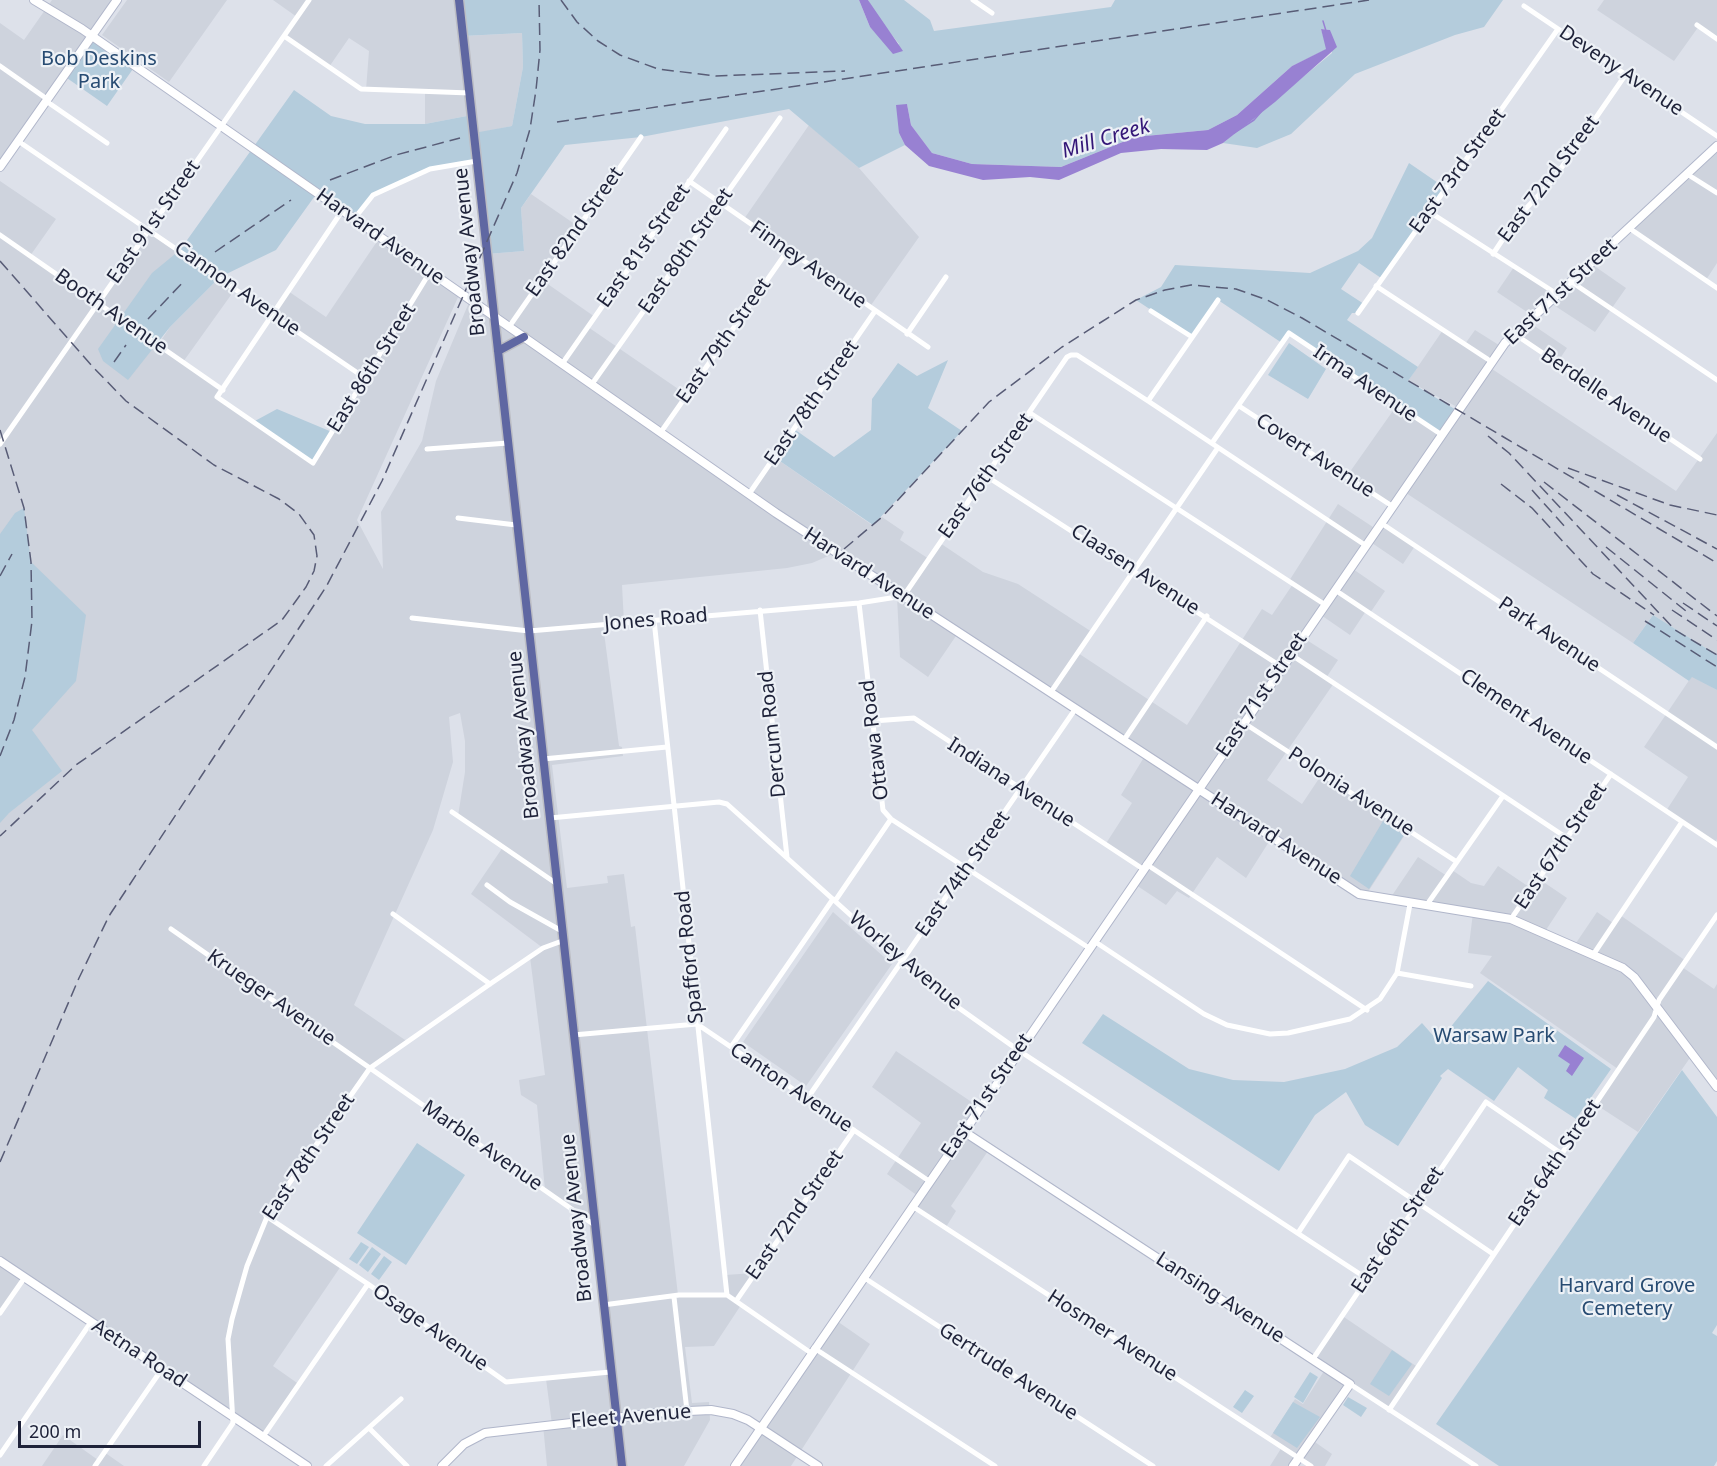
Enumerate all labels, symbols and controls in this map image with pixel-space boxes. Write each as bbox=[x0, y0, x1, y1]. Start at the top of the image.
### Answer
street label: Deveny Avenue bbox=[1554, 21, 1688, 121]
park label: Bob Deskins Park bbox=[41, 47, 157, 94]
street label: East 73rd Street bbox=[1405, 104, 1511, 238]
street label: East 72nd Street bbox=[1493, 111, 1605, 247]
water label: Mill Creek bbox=[1059, 114, 1153, 164]
street label: East 91st Street bbox=[103, 156, 205, 288]
street label: East 82nd Street bbox=[521, 162, 629, 302]
street label: Broadway Avenue bbox=[449, 167, 491, 337]
street label: East 81st Street bbox=[593, 180, 695, 312]
street label: Harvard Avenue bbox=[311, 184, 449, 290]
street label: East 80th Street bbox=[634, 184, 738, 318]
street label: Finney Avenue bbox=[745, 216, 871, 314]
street label: East 71st Street bbox=[1500, 234, 1622, 350]
street label: Cannon Avenue bbox=[169, 237, 305, 341]
street label: Booth Avenue bbox=[50, 264, 172, 360]
street label: East 79th Street bbox=[672, 274, 776, 408]
street label: East 86th Street bbox=[323, 299, 421, 437]
street label: East 78th Street bbox=[760, 336, 864, 470]
street label: Irma Avenue bbox=[1308, 340, 1422, 428]
street label: Berdelle Avenue bbox=[1536, 343, 1676, 449]
street label: East 76th Street bbox=[934, 409, 1038, 543]
street label: Covert Avenue bbox=[1251, 409, 1379, 503]
street label: Claasen Avenue bbox=[1066, 519, 1204, 621]
street label: Harvard Avenue bbox=[799, 523, 939, 625]
street label: Park Avenue bbox=[1494, 592, 1604, 678]
street label: Jones Road bbox=[603, 604, 709, 636]
street label: East 71st Street bbox=[1211, 628, 1313, 762]
street label: Broadway Avenue bbox=[503, 650, 545, 820]
street label: Clement Avenue bbox=[1455, 664, 1597, 770]
street label: Dercum Road bbox=[754, 669, 792, 799]
street label: Ottawa Road bbox=[856, 678, 894, 802]
street label: Indiana Avenue bbox=[943, 733, 1079, 833]
street label: Polonia Avenue bbox=[1283, 742, 1419, 842]
street label: East 67th Street bbox=[1510, 778, 1612, 914]
street label: Harvard Avenue bbox=[1206, 788, 1346, 890]
street label: East 74th Street bbox=[911, 807, 1015, 941]
street label: Spafford Road bbox=[671, 889, 709, 1025]
street label: Worley Avenue bbox=[844, 907, 966, 1015]
street label: Krueger Avenue bbox=[202, 945, 340, 1051]
park label: Warsaw Park bbox=[1433, 1024, 1555, 1048]
street label: East 71st Street bbox=[936, 1029, 1038, 1163]
street label: Canton Avenue bbox=[725, 1038, 857, 1138]
street label: East 78th Street bbox=[258, 1089, 360, 1225]
street label: East 64th Street bbox=[1504, 1095, 1606, 1231]
street label: Marble Avenue bbox=[417, 1096, 547, 1196]
street label: Broadway Avenue bbox=[556, 1133, 598, 1303]
street label: East 72nd Street bbox=[741, 1145, 849, 1285]
street label: East 66th Street bbox=[1347, 1162, 1449, 1298]
street label: Lansing Avenue bbox=[1151, 1247, 1289, 1349]
park label: Harvard Grove Cemetery bbox=[1559, 1274, 1695, 1321]
street label: Osage Avenue bbox=[368, 1279, 492, 1377]
street label: Hosmer Avenue bbox=[1042, 1285, 1182, 1387]
street label: Aetna Road bbox=[87, 1314, 191, 1394]
street label: Gertrude Avenue bbox=[934, 1318, 1082, 1426]
street label: Fleet Avenue bbox=[570, 1400, 692, 1434]
scale bar bbox=[21, 1409, 204, 1447]
text: 200 m bbox=[29, 1419, 81, 1443]

